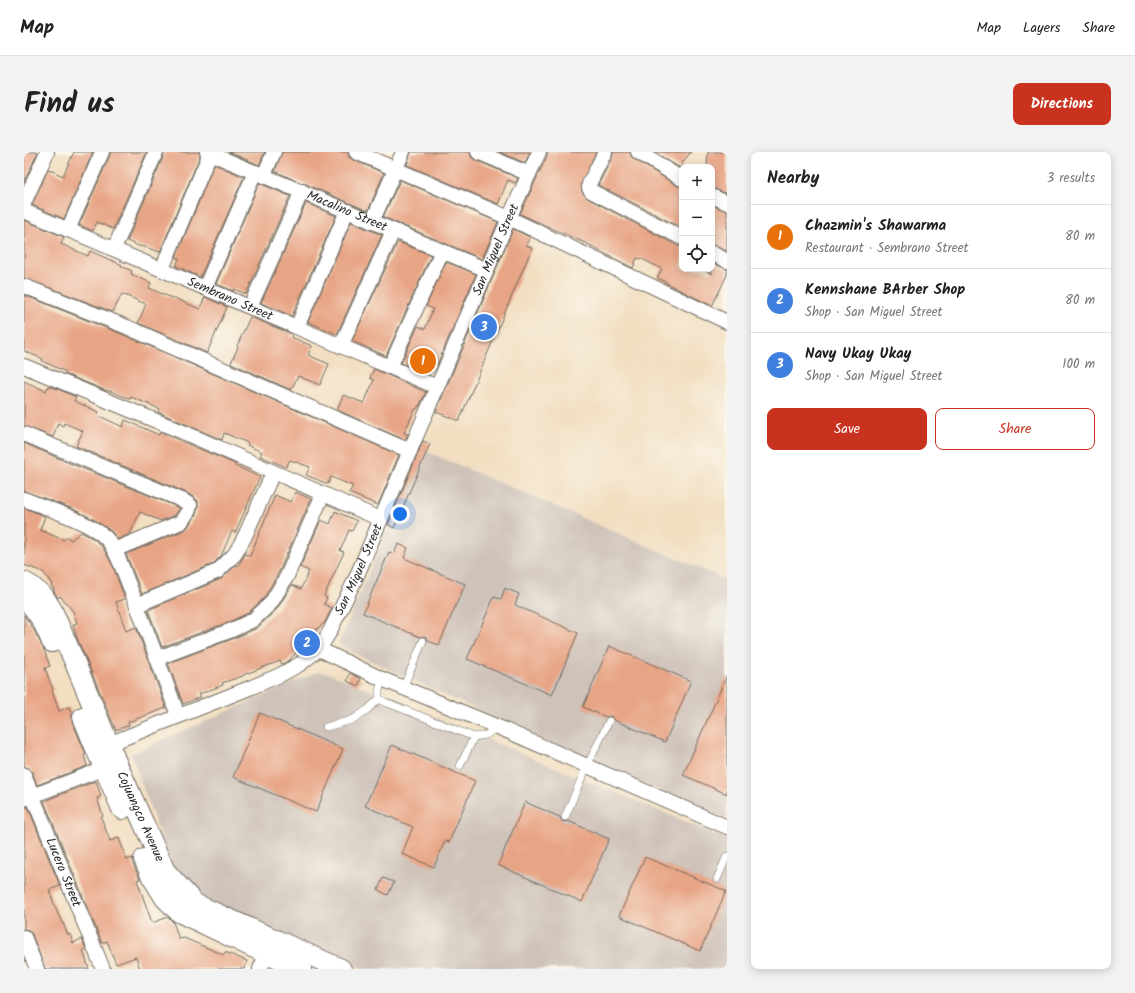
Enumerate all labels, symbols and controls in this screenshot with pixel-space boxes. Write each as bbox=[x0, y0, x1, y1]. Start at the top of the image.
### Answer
text: Map bbox=[20, 13, 54, 43]
text: Map bbox=[977, 17, 1001, 39]
text: Layers bbox=[1023, 17, 1061, 39]
text: Share bbox=[1083, 17, 1115, 39]
text: Find us bbox=[24, 82, 115, 127]
button: Directions bbox=[1013, 83, 1111, 125]
map controls bbox=[679, 164, 715, 272]
button: + bbox=[679, 164, 715, 200]
text: Nearby bbox=[767, 165, 819, 192]
text: 3 results bbox=[1047, 168, 1095, 189]
street label: Macalino Street bbox=[304, 185, 391, 238]
street label: San Miguel Street bbox=[467, 199, 525, 299]
button: − bbox=[679, 200, 715, 236]
text: Chazmin's Shawarma bbox=[805, 214, 946, 238]
text: 1 bbox=[778, 226, 782, 247]
text: 80 m bbox=[1065, 226, 1095, 247]
button: locate bbox=[679, 236, 715, 272]
text: Restaurant · Sembrano Street bbox=[805, 238, 969, 259]
street label: Sembrano Street bbox=[184, 271, 277, 327]
text: Kennshane BArber Shop bbox=[805, 278, 965, 302]
text: 2 bbox=[776, 290, 784, 311]
text: 80 m bbox=[1065, 290, 1095, 311]
text: Shop · San Miguel Street bbox=[805, 302, 943, 323]
pin: 3 bbox=[471, 312, 497, 342]
text: Navy Ukay Ukay bbox=[805, 342, 911, 366]
pin: 1 bbox=[410, 346, 436, 376]
text: 3 bbox=[776, 354, 784, 375]
text: 100 m bbox=[1062, 354, 1095, 375]
text: Shop · San Miguel Street bbox=[805, 366, 943, 387]
button: Save bbox=[767, 408, 927, 450]
button: Share bbox=[935, 408, 1095, 450]
your location bbox=[390, 504, 410, 524]
street label: San Miguel Street bbox=[329, 520, 389, 619]
pin: 2 bbox=[294, 628, 320, 658]
street label: Cojuangco Avenue bbox=[111, 768, 170, 865]
street label: Lucero Street bbox=[40, 834, 88, 911]

